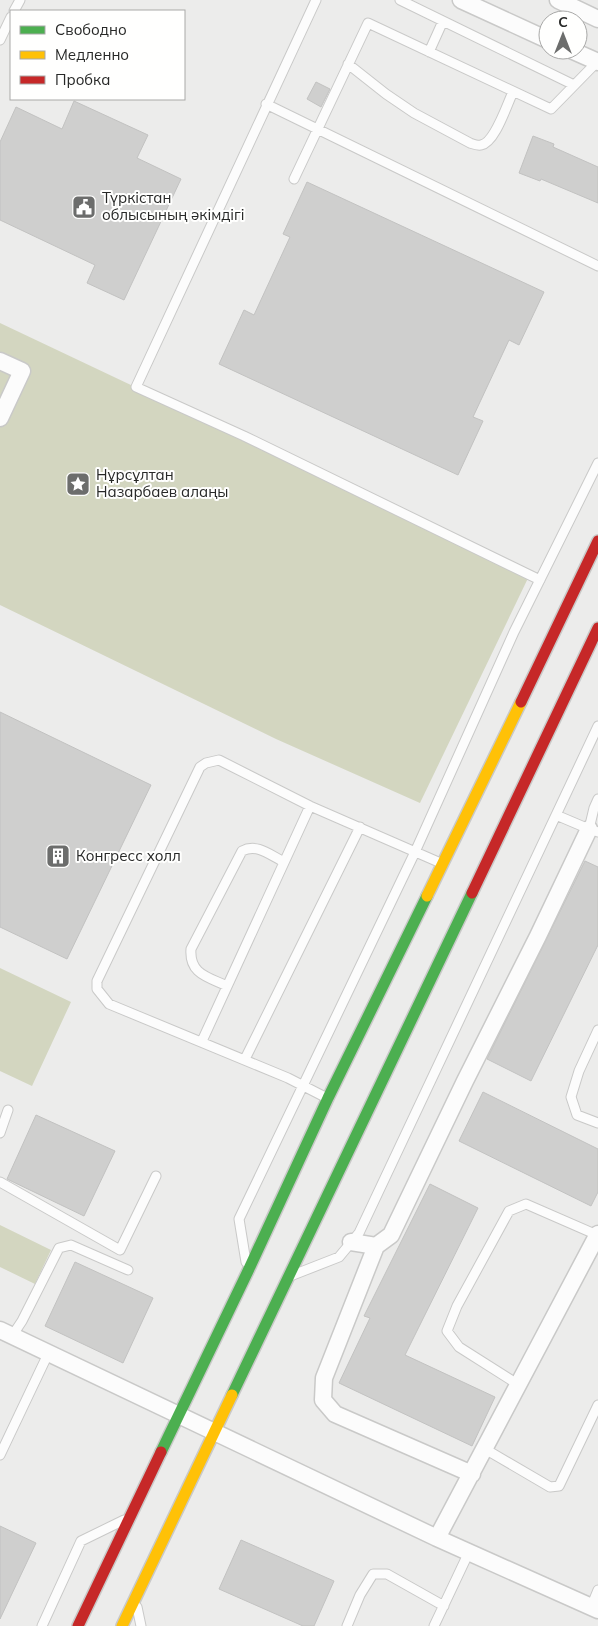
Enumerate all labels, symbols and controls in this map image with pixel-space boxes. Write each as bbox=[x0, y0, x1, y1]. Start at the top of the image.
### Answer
legend bbox=[10, 10, 185, 100]
north arrow bbox=[538, 10, 588, 60]
text: С bbox=[558, 13, 568, 31]
text: Свободно bbox=[55, 20, 127, 39]
text: Медленно bbox=[55, 45, 129, 64]
text: Пробка bbox=[55, 70, 110, 89]
place label: Түркістан облысының әкімдігі bbox=[102, 188, 244, 224]
public building icon: Түркістан облысының әкімдігі bbox=[71, 194, 97, 220]
place label: Нұрсұлтан Назарбаев алаңы bbox=[96, 465, 228, 501]
place icon: Нұрсұлтан Назарбаев алаңы bbox=[65, 471, 91, 497]
building icon: Конгресс холл bbox=[45, 843, 71, 869]
place label: Конгресс холл bbox=[76, 846, 181, 865]

